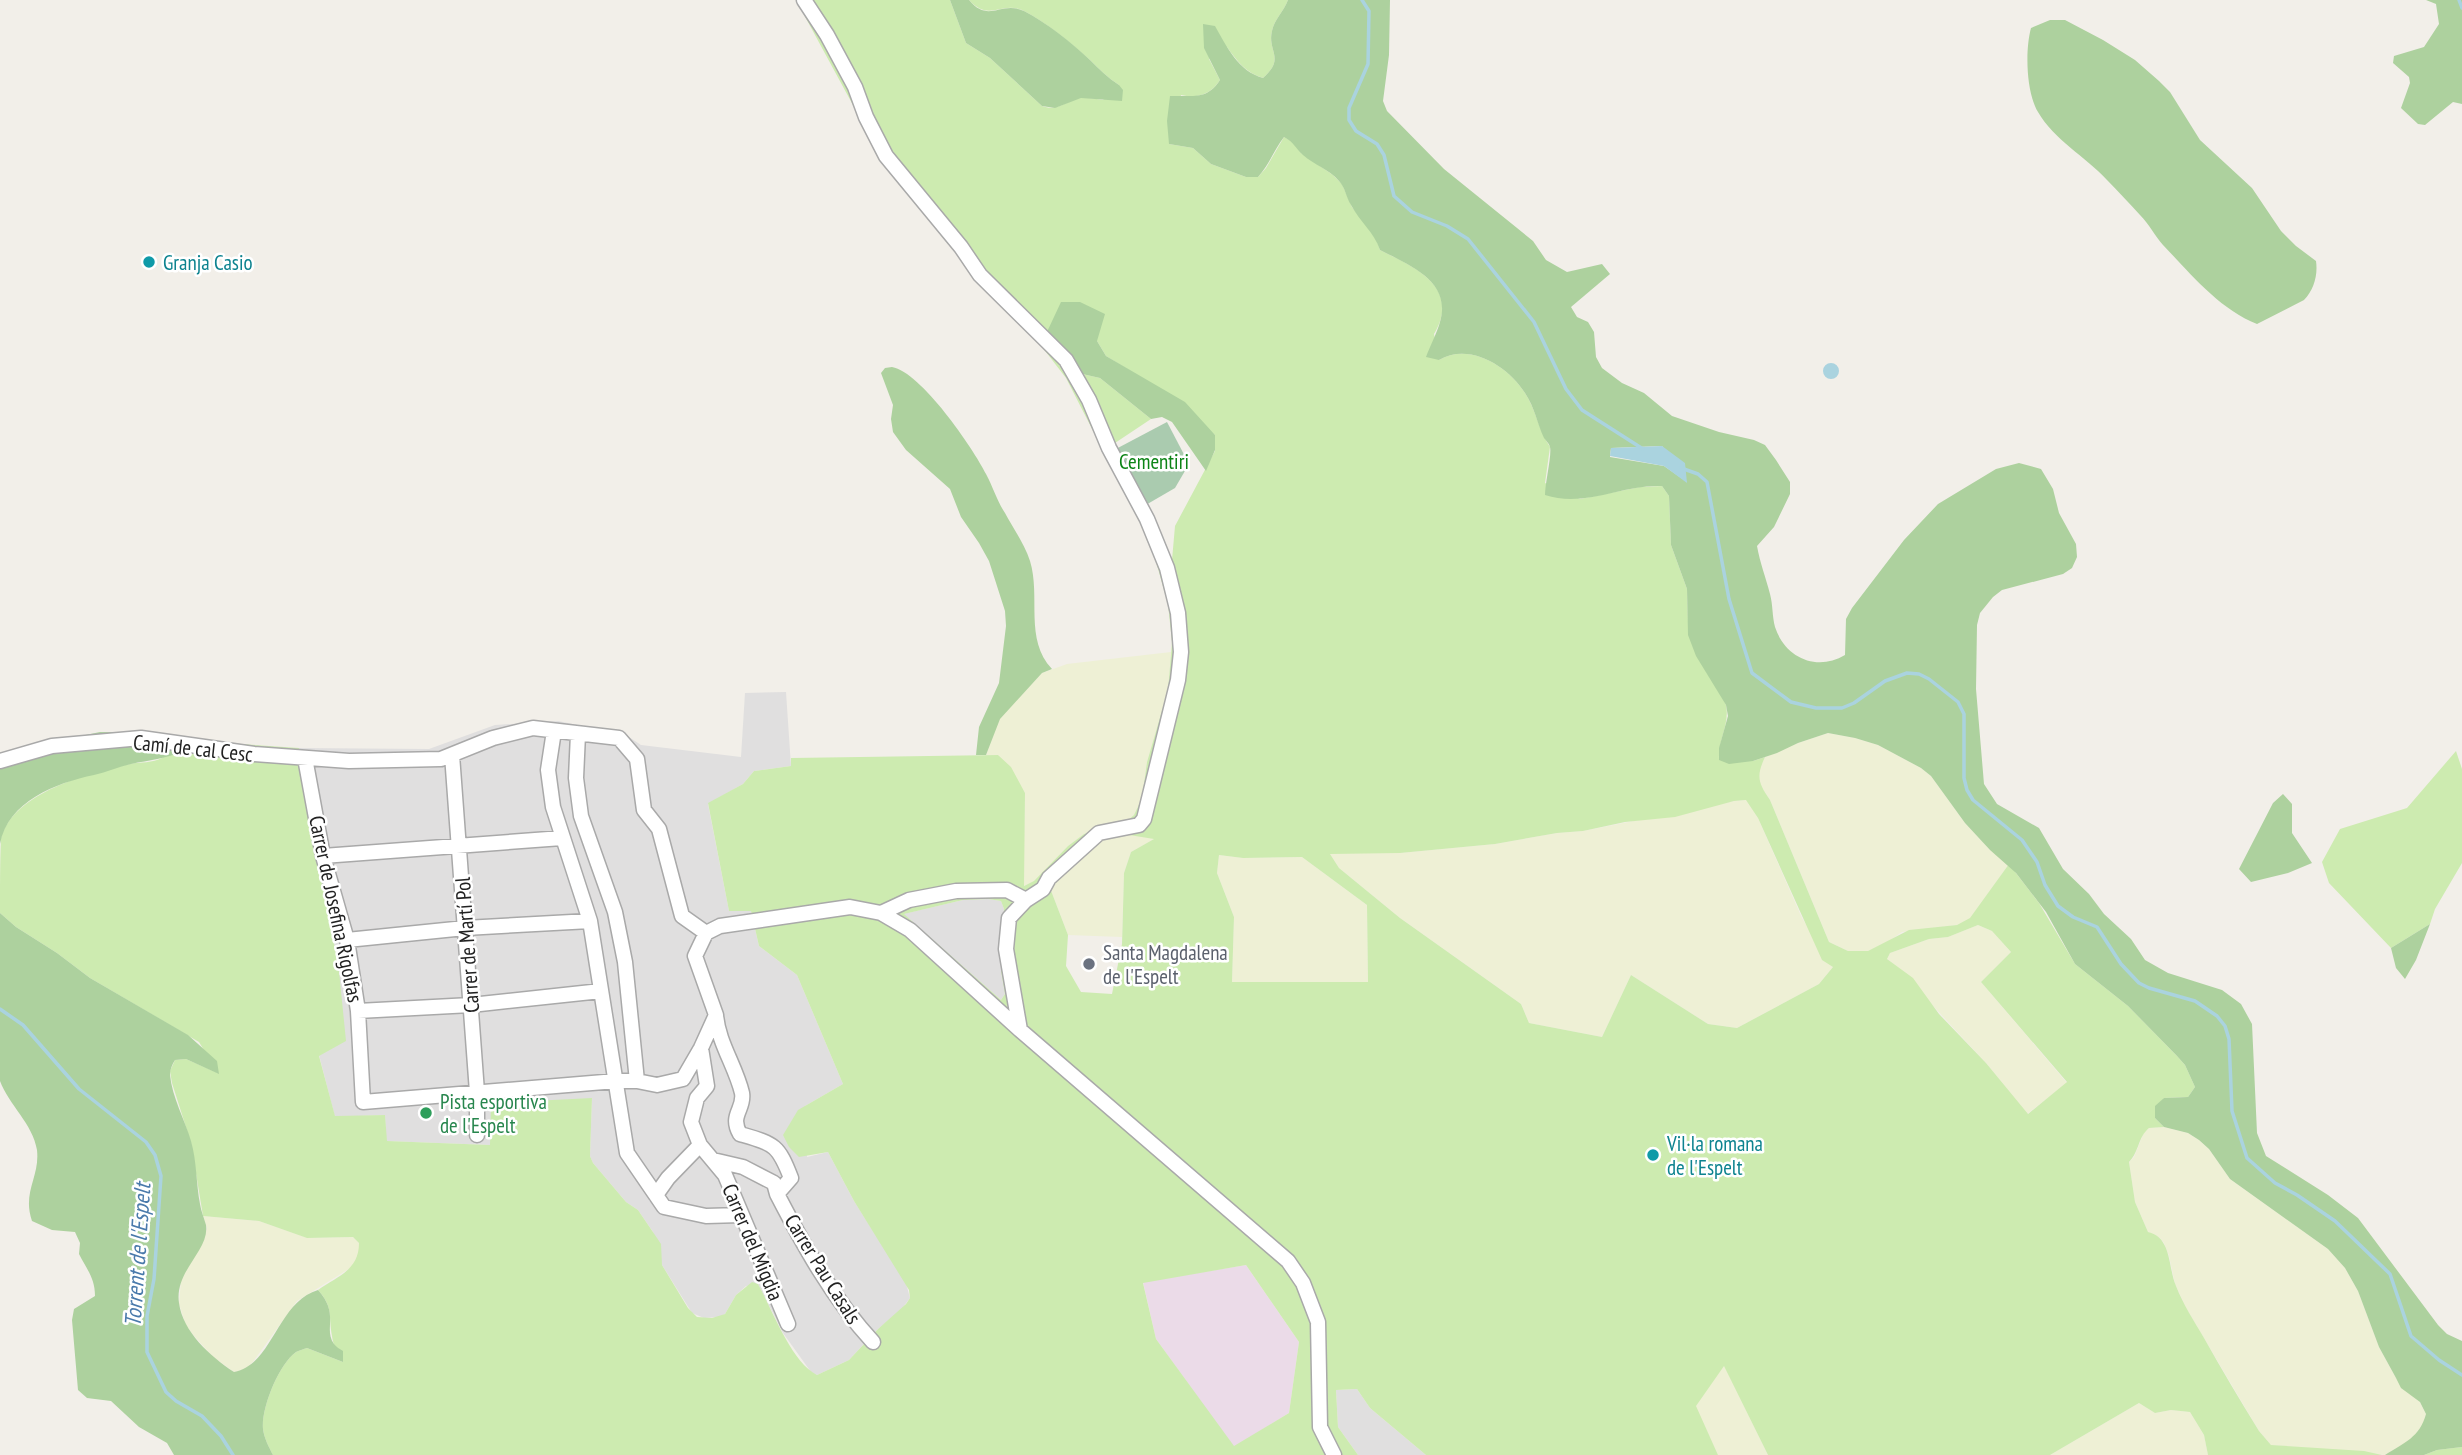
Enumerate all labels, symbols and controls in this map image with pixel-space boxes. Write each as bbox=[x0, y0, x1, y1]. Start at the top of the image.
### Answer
place label: Granja Casio bbox=[163, 249, 253, 276]
marker: Granja Casio bbox=[141, 254, 157, 270]
park label: Cementiri bbox=[1119, 448, 1189, 475]
street label: Camí de cal Cesc bbox=[132, 728, 255, 768]
street label: Carrer de Josefina Rigolfas bbox=[303, 813, 369, 1005]
street label: Carrer de Martí Pol bbox=[449, 876, 485, 1014]
place label: Santa Magdalena de l'Espelt bbox=[1103, 939, 1228, 990]
marker: Santa Magdalena de l'Espelt bbox=[1081, 956, 1097, 972]
place label: Pista esportiva de l'Espelt bbox=[440, 1088, 547, 1139]
marker: Pista esportiva de l'Espelt bbox=[418, 1105, 434, 1121]
place label: Vil·la romana de l'Espelt bbox=[1666, 1130, 1763, 1181]
marker: Vil·la romana de l'Espelt bbox=[1645, 1147, 1661, 1163]
water label: Torrent de l'Espelt bbox=[118, 1180, 157, 1328]
street label: Carrer del Migdia bbox=[716, 1180, 790, 1304]
street label: Carrer Pau Casals bbox=[779, 1209, 867, 1329]

